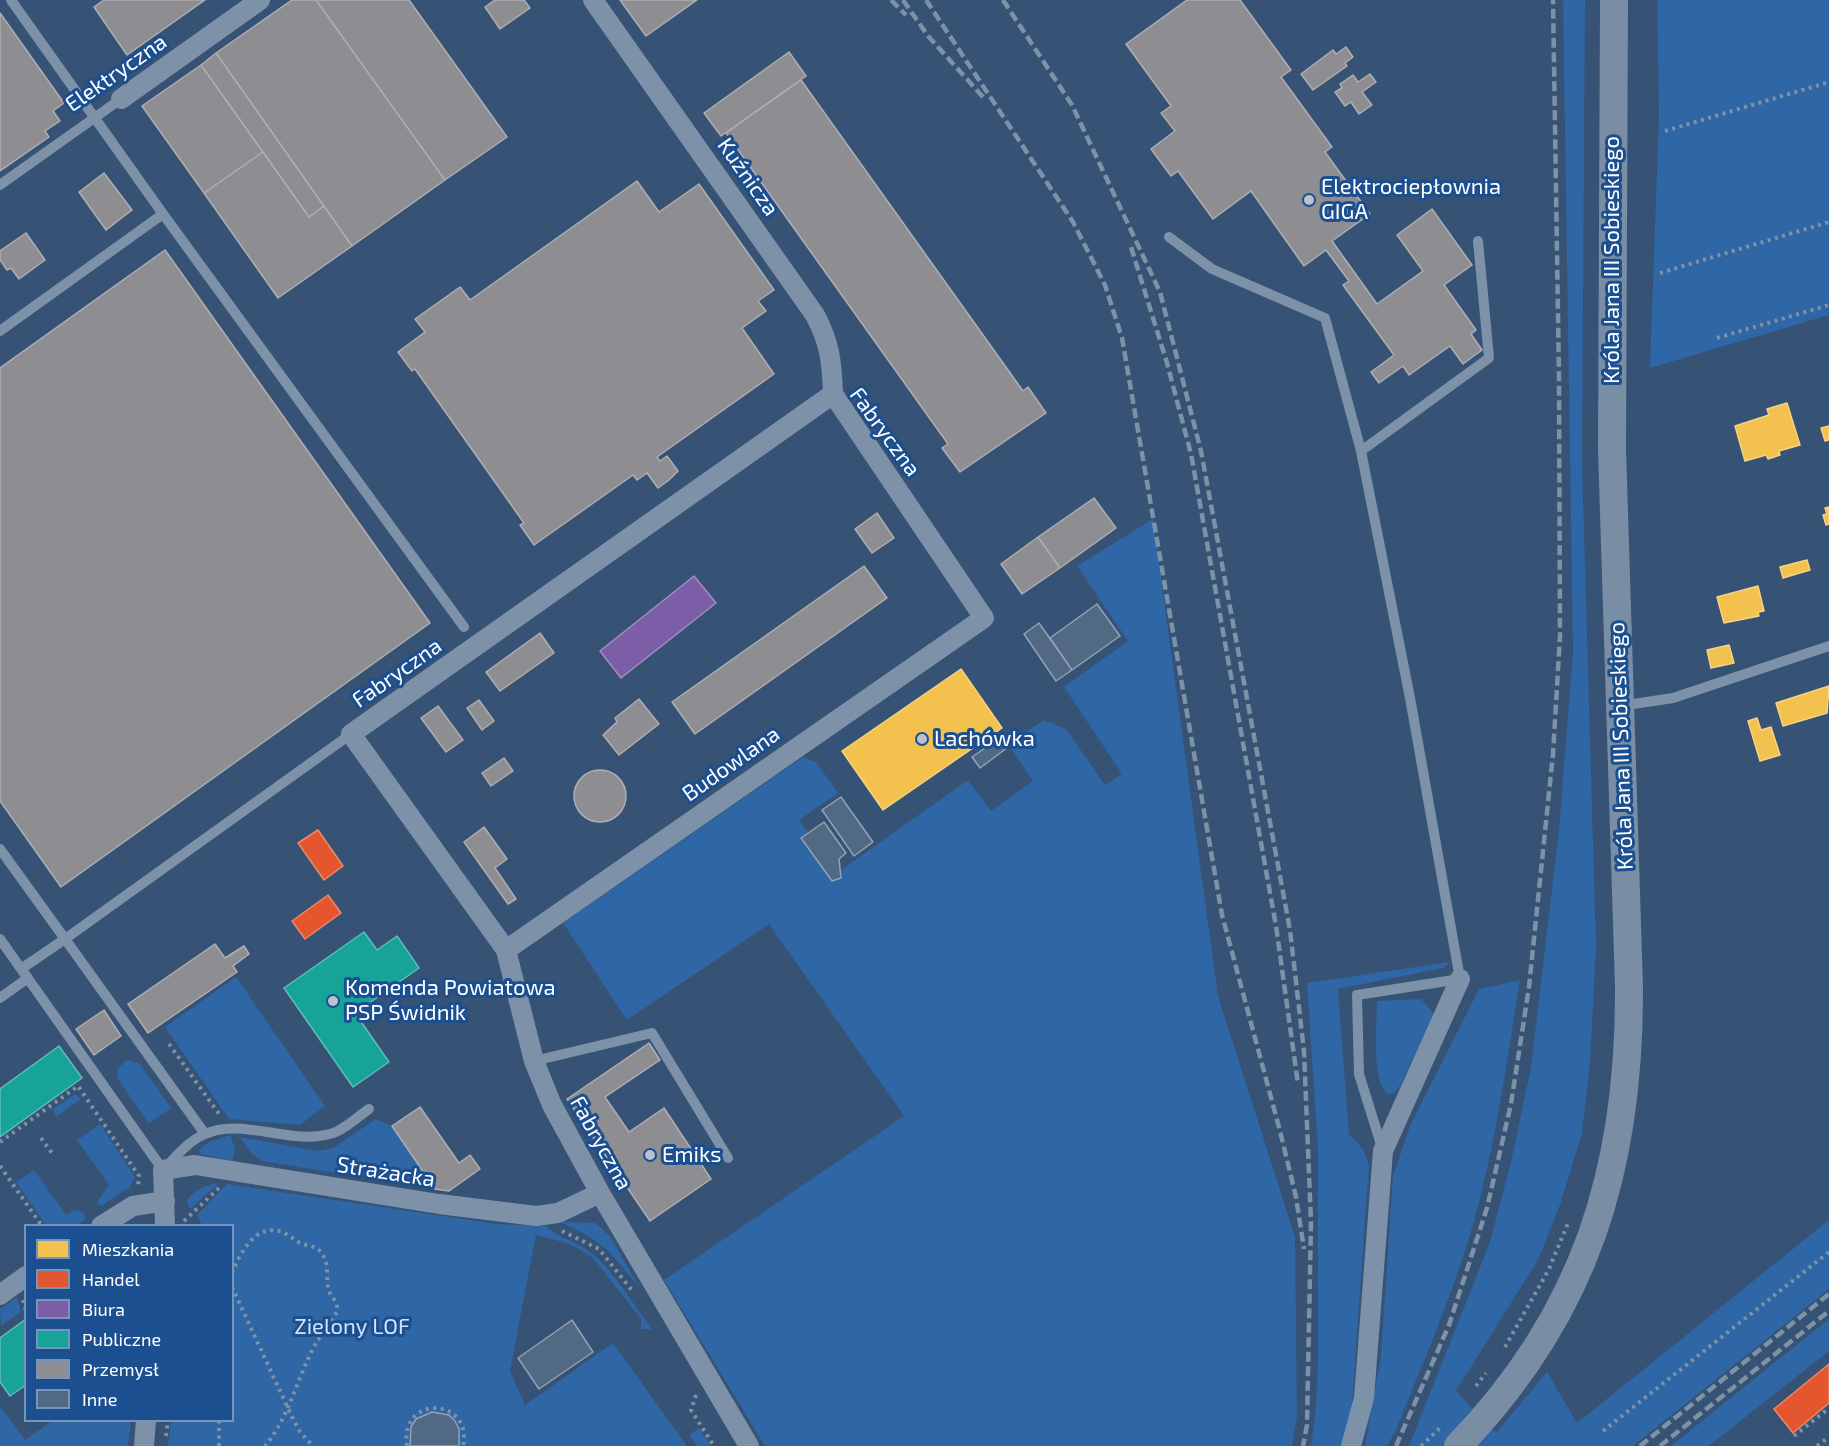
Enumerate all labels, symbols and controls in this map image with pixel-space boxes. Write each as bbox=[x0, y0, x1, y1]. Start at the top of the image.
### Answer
street label: Elektryczna bbox=[60, 29, 172, 117]
street label: Kuźnicza bbox=[712, 133, 784, 221]
street label: Króla Jana III Sobieskiego bbox=[1599, 136, 1625, 384]
place label: Elektrociepłownia GIGA bbox=[1321, 174, 1501, 226]
marker: Elektrociepłownia GIGA bbox=[1302, 193, 1316, 207]
street label: Fabryczna bbox=[844, 383, 926, 481]
street label: Króla Jana III Sobieskiego bbox=[1603, 622, 1639, 870]
street label: Fabryczna bbox=[347, 633, 447, 713]
street label: Budowlana bbox=[677, 721, 785, 807]
place label: Lachówka bbox=[934, 726, 1035, 752]
marker: Lachówka bbox=[915, 732, 929, 746]
place label: Komenda Powiatowa PSP Świdnik bbox=[345, 975, 556, 1026]
marker: Komenda Powiatowa PSP Świdnik bbox=[326, 994, 340, 1008]
street label: Fabryczna bbox=[564, 1091, 638, 1195]
place label: Emiks bbox=[662, 1142, 721, 1168]
marker: Emiks bbox=[643, 1148, 657, 1162]
street label: Strażacka bbox=[335, 1151, 437, 1193]
legend bbox=[24, 1224, 234, 1422]
text: Mieszkania bbox=[82, 1238, 174, 1260]
text: Handel bbox=[82, 1268, 140, 1290]
text: Biura bbox=[82, 1298, 125, 1320]
park label: Zielony LOF bbox=[294, 1314, 410, 1340]
text: Publiczne bbox=[82, 1328, 161, 1350]
text: Przemysł bbox=[82, 1358, 159, 1380]
text: Inne bbox=[82, 1388, 117, 1410]

